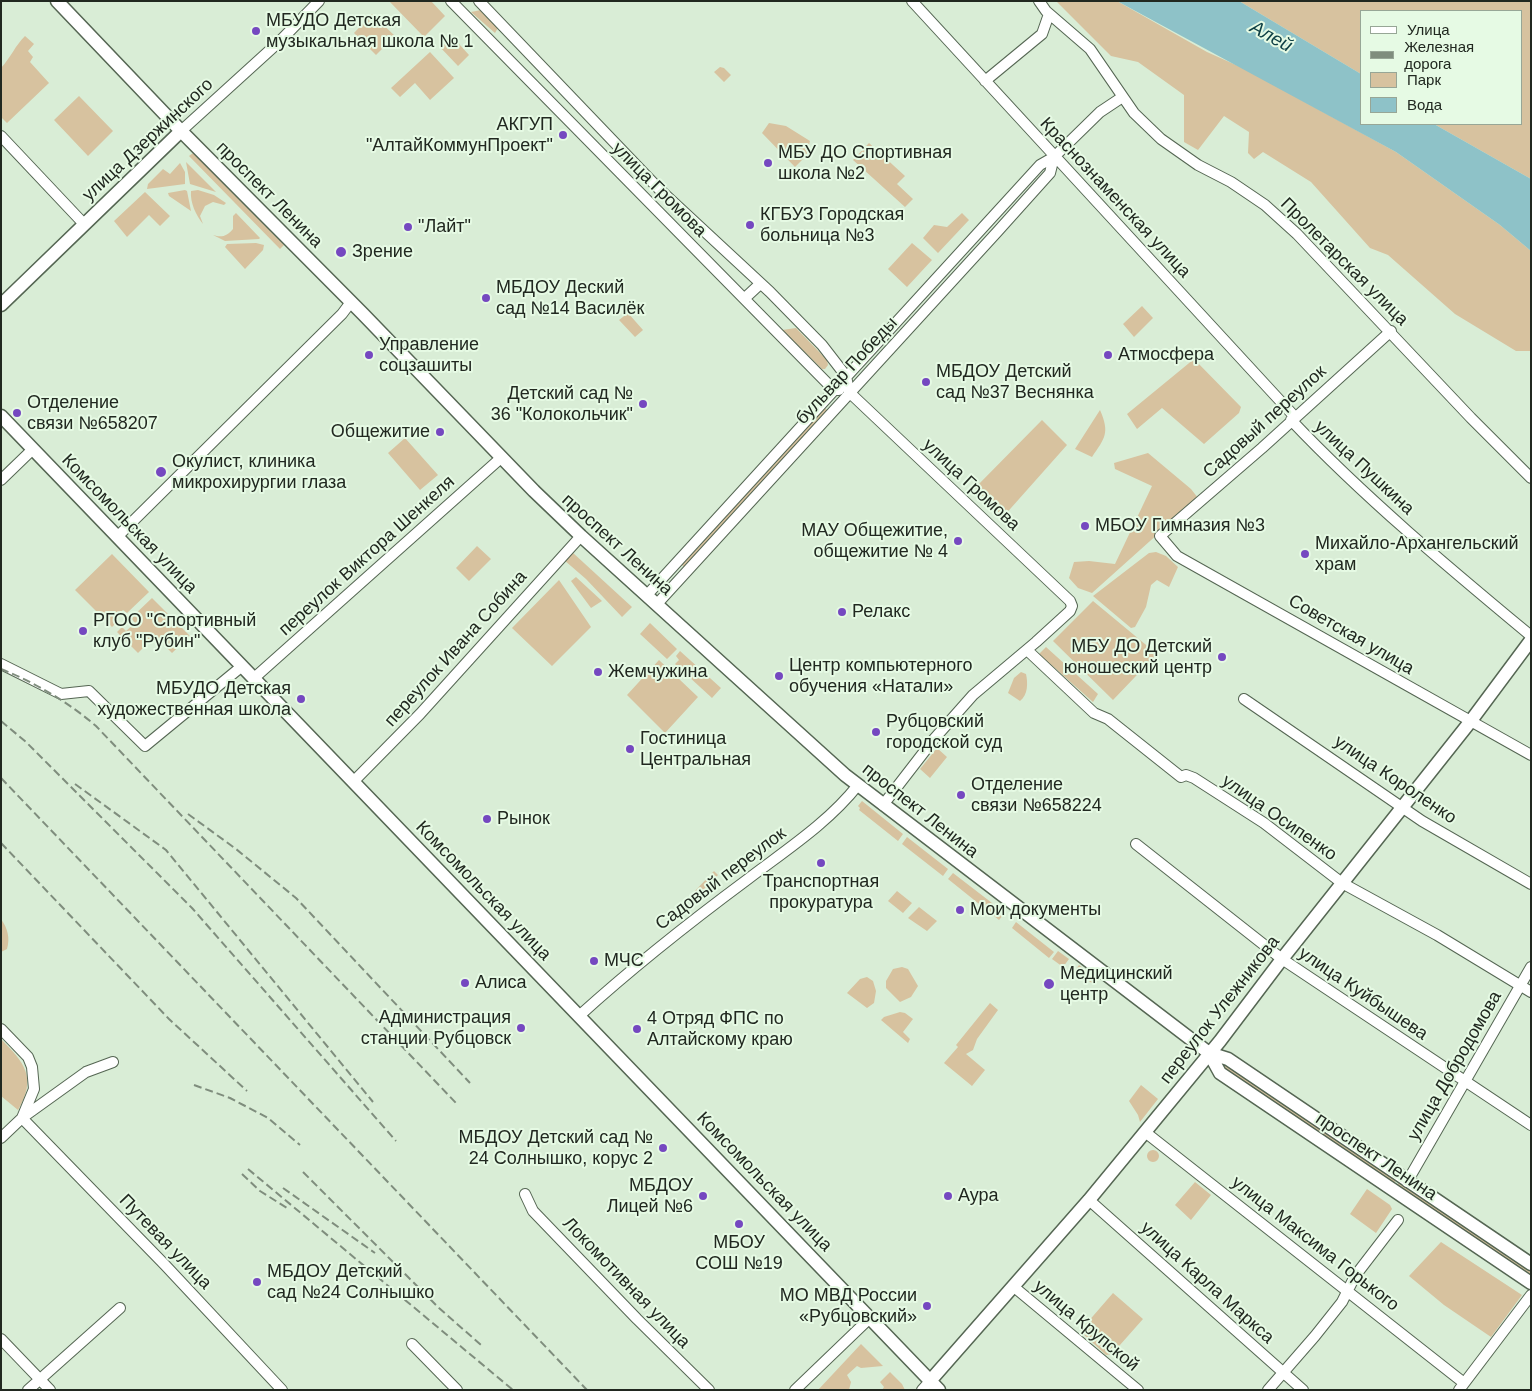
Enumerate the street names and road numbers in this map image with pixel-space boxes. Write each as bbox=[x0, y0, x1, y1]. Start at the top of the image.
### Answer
street label: улица Дзержинского bbox=[78, 74, 218, 206]
street label: Краснознаменская улица bbox=[1035, 113, 1195, 283]
street label: проспект Ленина bbox=[211, 137, 327, 253]
street label: улица Громова bbox=[607, 138, 711, 242]
street label: Пролетарская улица bbox=[1276, 194, 1412, 330]
street label: бульвар Победы bbox=[792, 313, 902, 429]
street label: Садовый переулок bbox=[1199, 361, 1331, 483]
street label: улица Пушкина bbox=[1310, 416, 1418, 520]
street label: улица Громова bbox=[918, 434, 1024, 536]
street label: Комсомольская улица bbox=[57, 450, 201, 598]
street label: переулок Виктора Шенкеля bbox=[275, 471, 459, 641]
street label: проспект Ленина bbox=[557, 490, 677, 600]
street label: переулок Ивана Собина bbox=[380, 567, 532, 731]
street label: Советская улица bbox=[1284, 590, 1418, 680]
street label: улица Короленко bbox=[1330, 731, 1460, 829]
street label: проспект Ленина bbox=[858, 759, 982, 863]
street label: улица Осипенко bbox=[1217, 770, 1341, 866]
street label: Комсомольская улица bbox=[411, 817, 555, 965]
street label: Садовый переулок bbox=[651, 823, 791, 935]
street label: переулок Улежникова bbox=[1156, 932, 1284, 1088]
street label: улица Куйбышева bbox=[1294, 943, 1432, 1045]
street label: улица Добродомова bbox=[1403, 987, 1507, 1145]
street label: Комсомольская улица bbox=[692, 1108, 836, 1256]
street label: проспект Ленина bbox=[1311, 1108, 1441, 1206]
street label: улица Максима Горького bbox=[1227, 1172, 1403, 1316]
street label: Путевая улица bbox=[114, 1190, 216, 1294]
street label: Локомотивная улица bbox=[558, 1213, 694, 1353]
street label: улица Карла Маркса bbox=[1136, 1217, 1278, 1349]
street label: улица Крупской bbox=[1029, 1276, 1143, 1376]

